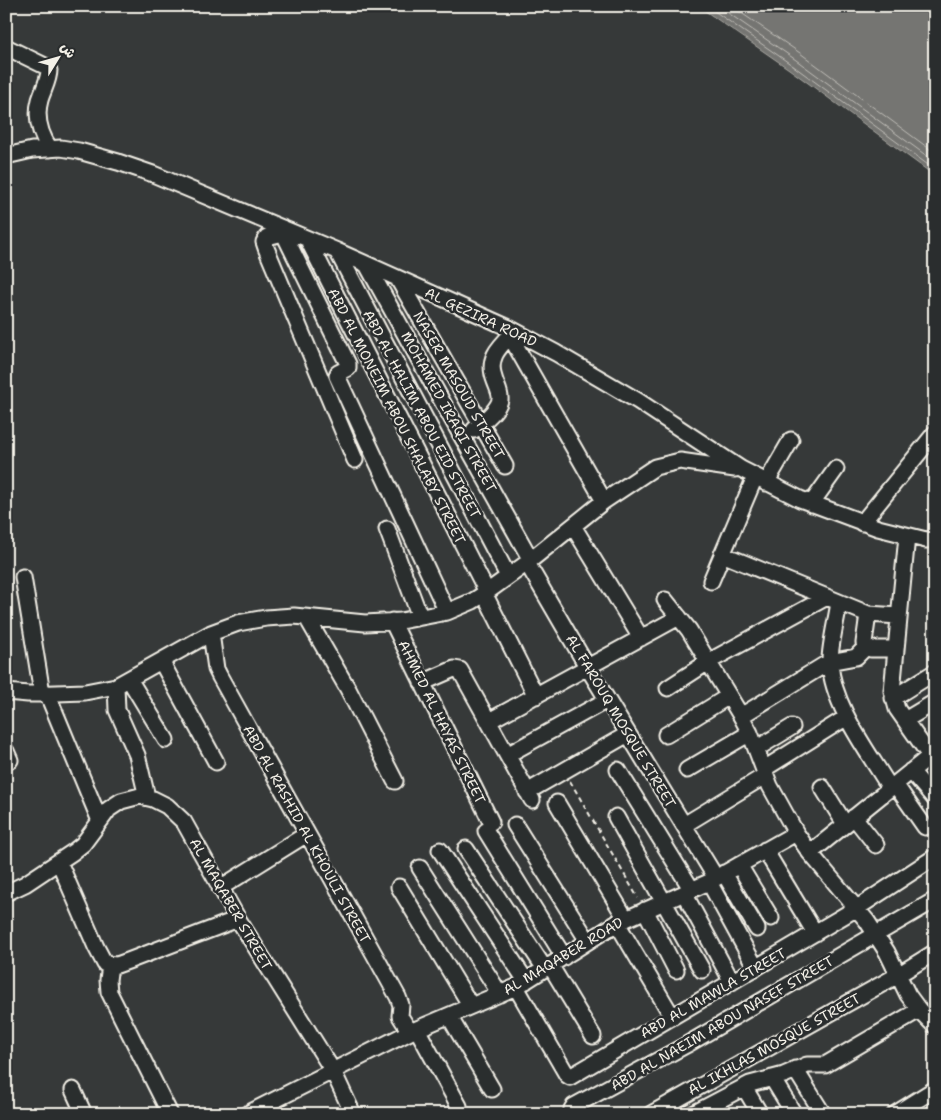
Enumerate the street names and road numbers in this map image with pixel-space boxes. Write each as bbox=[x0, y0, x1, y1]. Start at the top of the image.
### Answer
street label: AL GEZIRA ROAD bbox=[422, 283, 540, 351]
street label: ABD AL MONEIM ABOU SHALABY STREET bbox=[324, 285, 470, 547]
street label: ABD AL HALIM ABOU EID STREET bbox=[359, 307, 485, 522]
street label: NASER MASOUD STREET bbox=[409, 308, 509, 462]
street label: MOHAMED IRAQI STREET bbox=[397, 329, 501, 496]
street label: AL FAROUQ MOSQUE STREET bbox=[562, 631, 680, 811]
street label: AHMED AL HAYAS STREET bbox=[394, 637, 490, 807]
street label: ABD AL RASHID AL KHOULI STREET bbox=[239, 722, 375, 947]
street label: AL MAQABER STREET bbox=[186, 835, 276, 973]
street label: AL MAQABER ROAD bbox=[500, 913, 626, 999]
street label: ABD AL MAWLA STREET bbox=[637, 944, 790, 1042]
street label: ABD AL NAEIM ABOU NASEF STREET bbox=[607, 951, 837, 1094]
street label: AL IKHLAS MOSQUE STREET bbox=[685, 989, 864, 1099]

